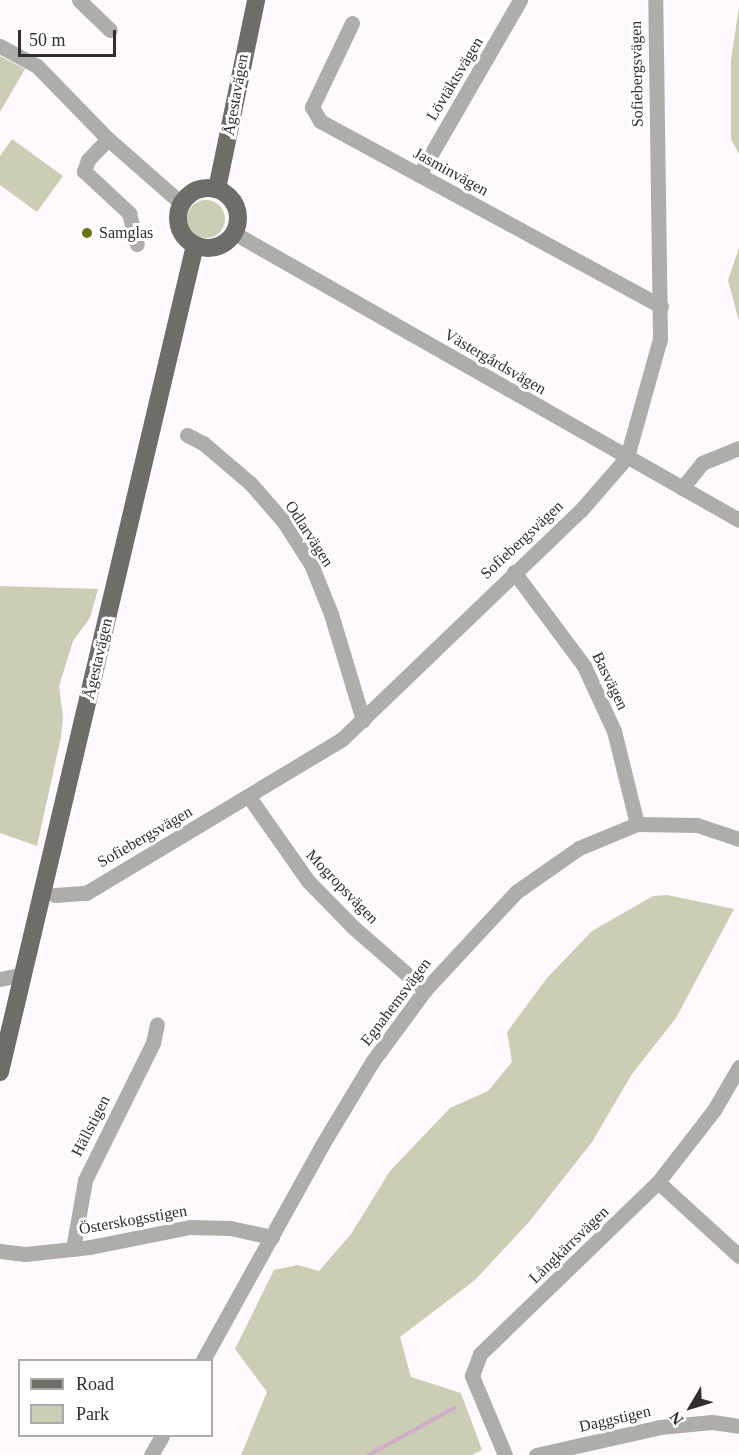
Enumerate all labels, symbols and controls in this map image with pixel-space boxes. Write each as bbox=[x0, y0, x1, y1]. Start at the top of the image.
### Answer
scale bar bbox=[21, 18, 118, 56]
street label: Sofiebergsvägen bbox=[626, 21, 648, 127]
text: 50 m bbox=[29, 30, 66, 50]
street label: Lövtäktsvägen bbox=[423, 34, 487, 124]
street label: Ågestavägen bbox=[219, 53, 253, 137]
street label: Jasminvägen bbox=[410, 144, 492, 200]
place label: Samglas bbox=[99, 223, 153, 243]
marker: Samglas bbox=[80, 226, 94, 240]
street label: Västergårdsvägen bbox=[441, 325, 549, 399]
street label: Odlarvägen bbox=[281, 497, 337, 571]
street label: Sofiebergsvägen bbox=[477, 497, 567, 583]
street label: Ågestavägen bbox=[79, 617, 117, 701]
street label: Basvägen bbox=[588, 649, 632, 713]
street label: Sofiebergsvägen bbox=[94, 802, 196, 872]
street label: Mogropsvägen bbox=[302, 846, 382, 928]
street label: Egnahemsvägen bbox=[357, 954, 435, 1050]
street label: Hällstigen bbox=[68, 1092, 114, 1160]
street label: Österskogsstigen bbox=[77, 1201, 189, 1239]
street label: Långkärrsvägen bbox=[525, 1202, 613, 1288]
legend bbox=[18, 1359, 213, 1437]
text: Road bbox=[76, 1374, 114, 1394]
north arrow bbox=[661, 1377, 721, 1437]
street label: Daggstigen bbox=[577, 1401, 653, 1437]
text: Park bbox=[76, 1404, 109, 1424]
text: N bbox=[666, 1409, 687, 1428]

